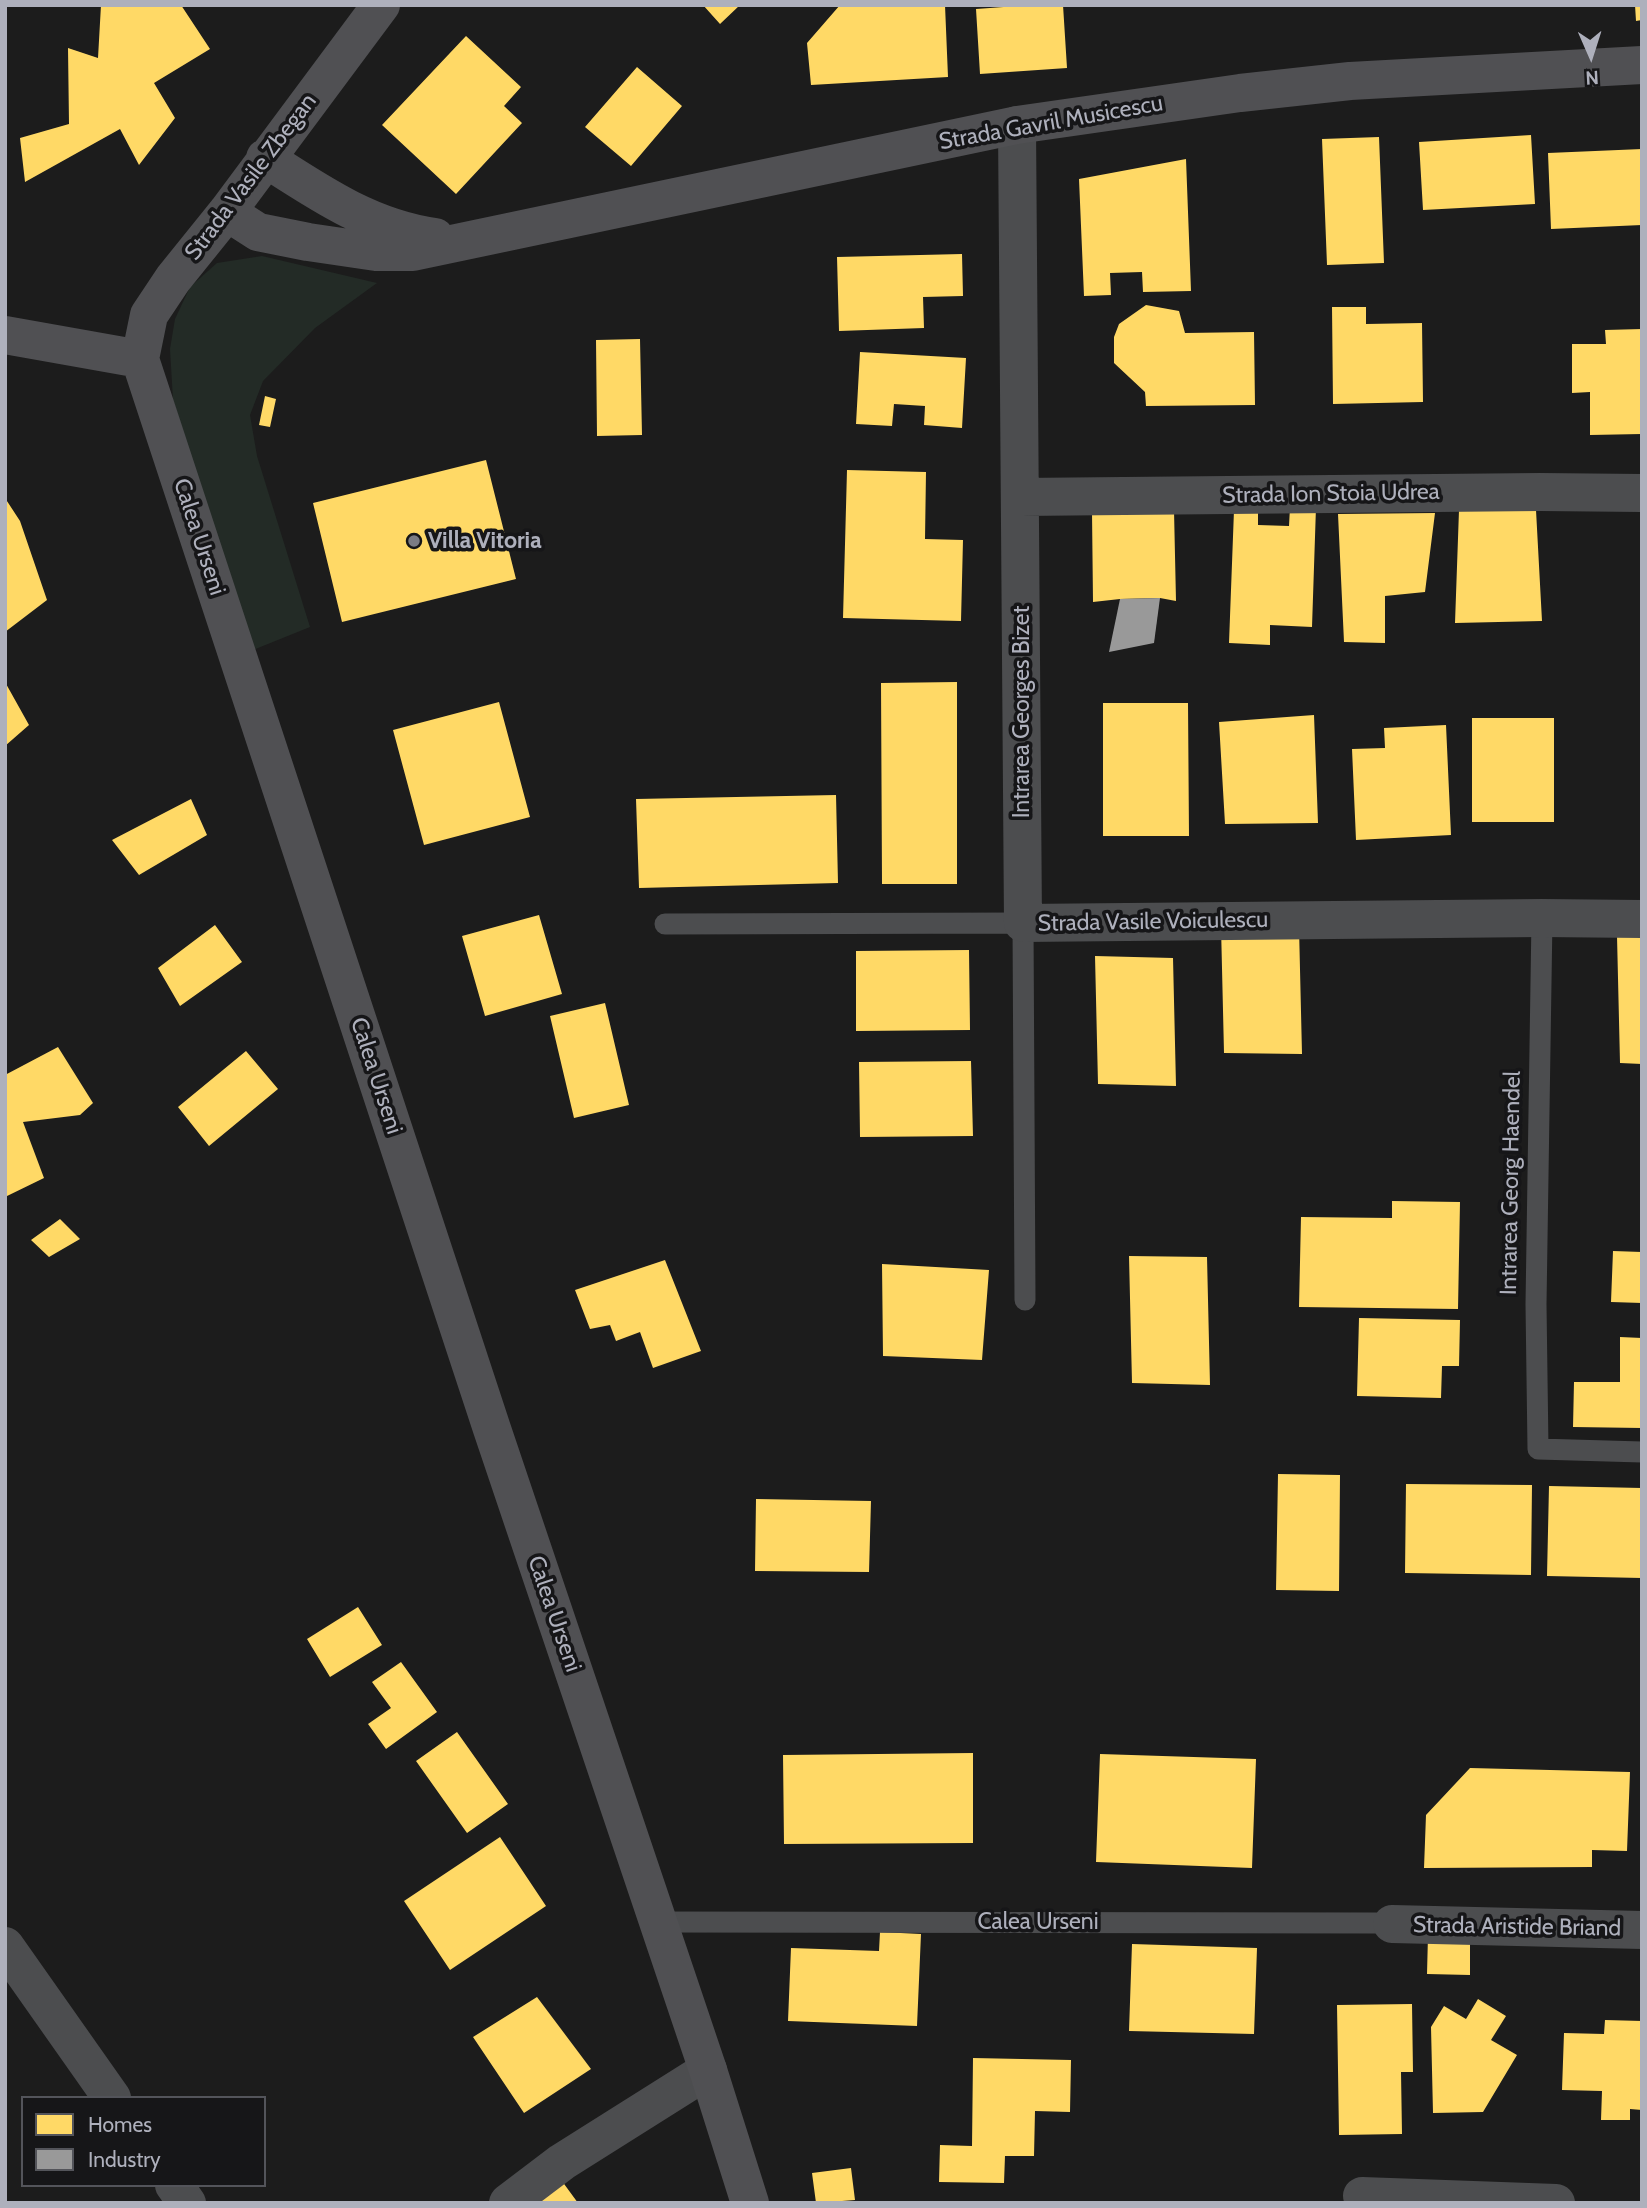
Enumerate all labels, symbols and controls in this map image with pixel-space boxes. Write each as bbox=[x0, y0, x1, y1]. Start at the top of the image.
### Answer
north arrow bbox=[1556, 21, 1626, 91]
text: N bbox=[1585, 66, 1599, 89]
street label: Strada Vasile Zbegan bbox=[179, 88, 323, 266]
street label: Strada Gavril Musicescu bbox=[937, 90, 1165, 156]
street label: Calea Urseni bbox=[167, 475, 231, 599]
street label: Strada Ion Stoia Udrea bbox=[1222, 478, 1440, 510]
place label: Villa Vitoria bbox=[428, 527, 542, 555]
marker: Villa Vitoria bbox=[406, 533, 422, 549]
street label: Intrarea Georges Bizet bbox=[1008, 606, 1036, 818]
street label: Strada Vasile Voiculescu bbox=[1038, 906, 1268, 938]
street label: Calea Urseni bbox=[344, 1014, 408, 1138]
street label: Intrarea Georg Haendel bbox=[1495, 1071, 1527, 1295]
street label: Calea Urseni bbox=[521, 1552, 587, 1676]
street label: Calea Urseni bbox=[977, 1908, 1099, 1936]
street label: Strada Aristide Briand bbox=[1413, 1911, 1621, 1943]
legend bbox=[21, 2096, 266, 2187]
text: Homes bbox=[88, 2112, 152, 2137]
text: Industry bbox=[88, 2147, 161, 2172]

